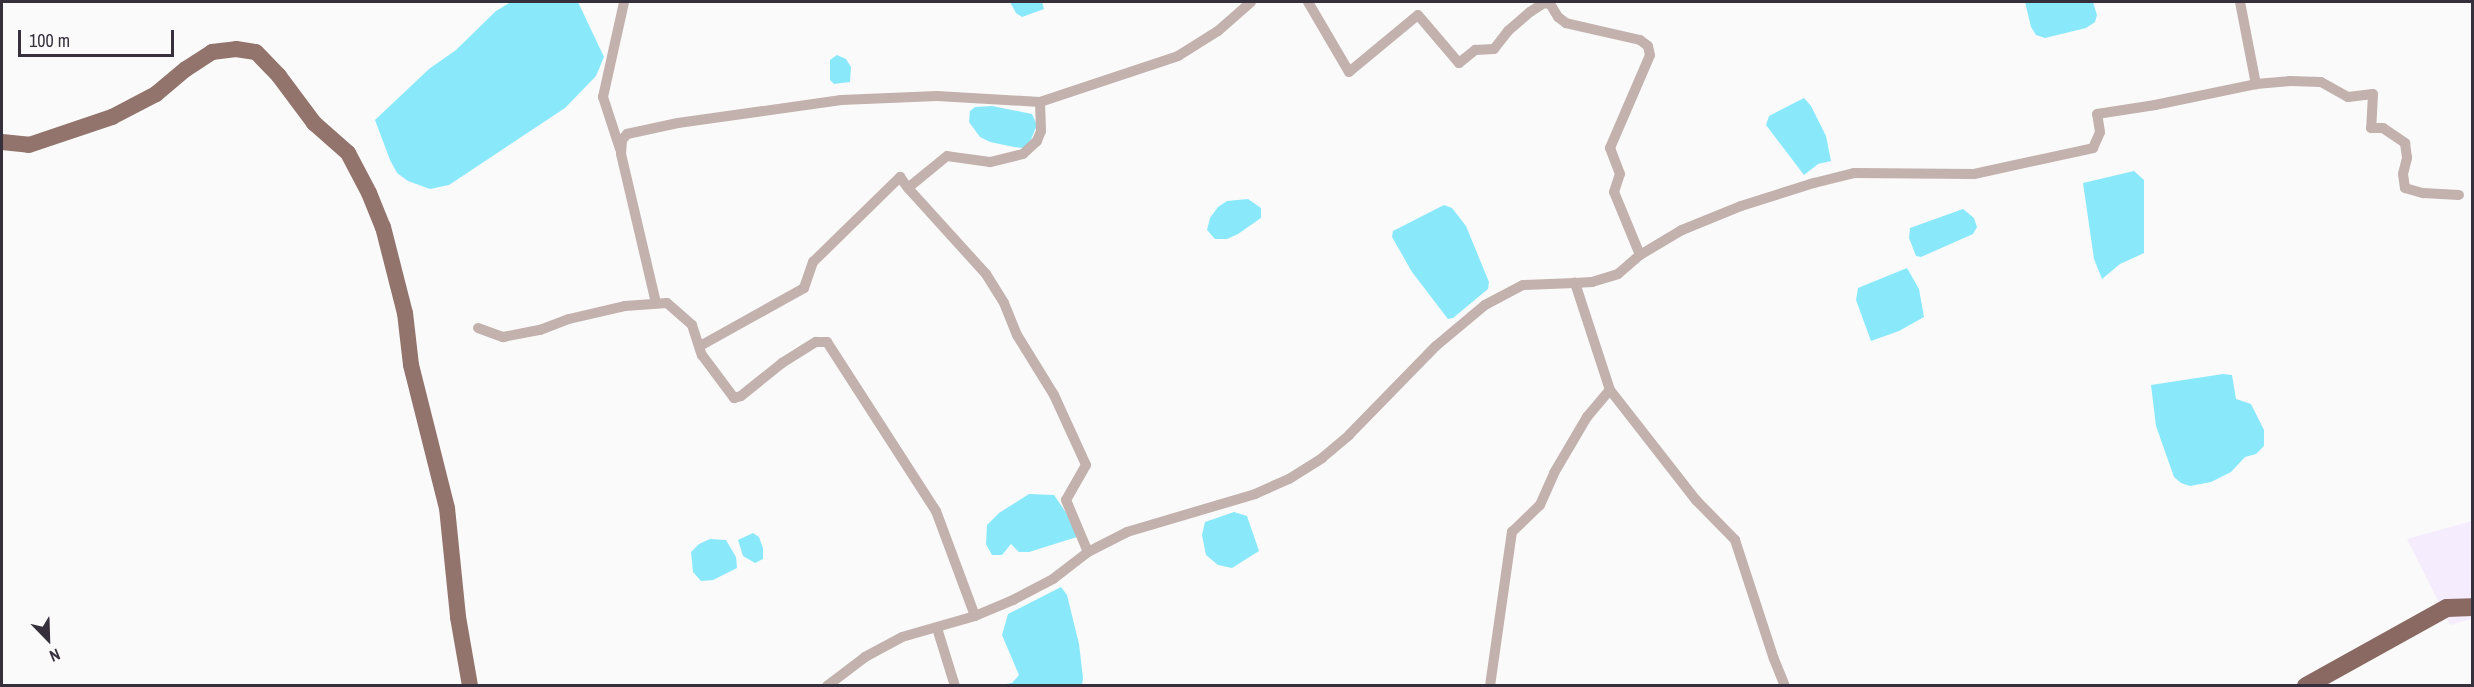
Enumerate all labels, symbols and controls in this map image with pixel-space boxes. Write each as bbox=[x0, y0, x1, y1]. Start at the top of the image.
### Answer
scale bar bbox=[21, 18, 177, 56]
text: 100 m bbox=[29, 28, 70, 53]
north arrow bbox=[18, 609, 78, 669]
text: N bbox=[46, 644, 64, 668]

